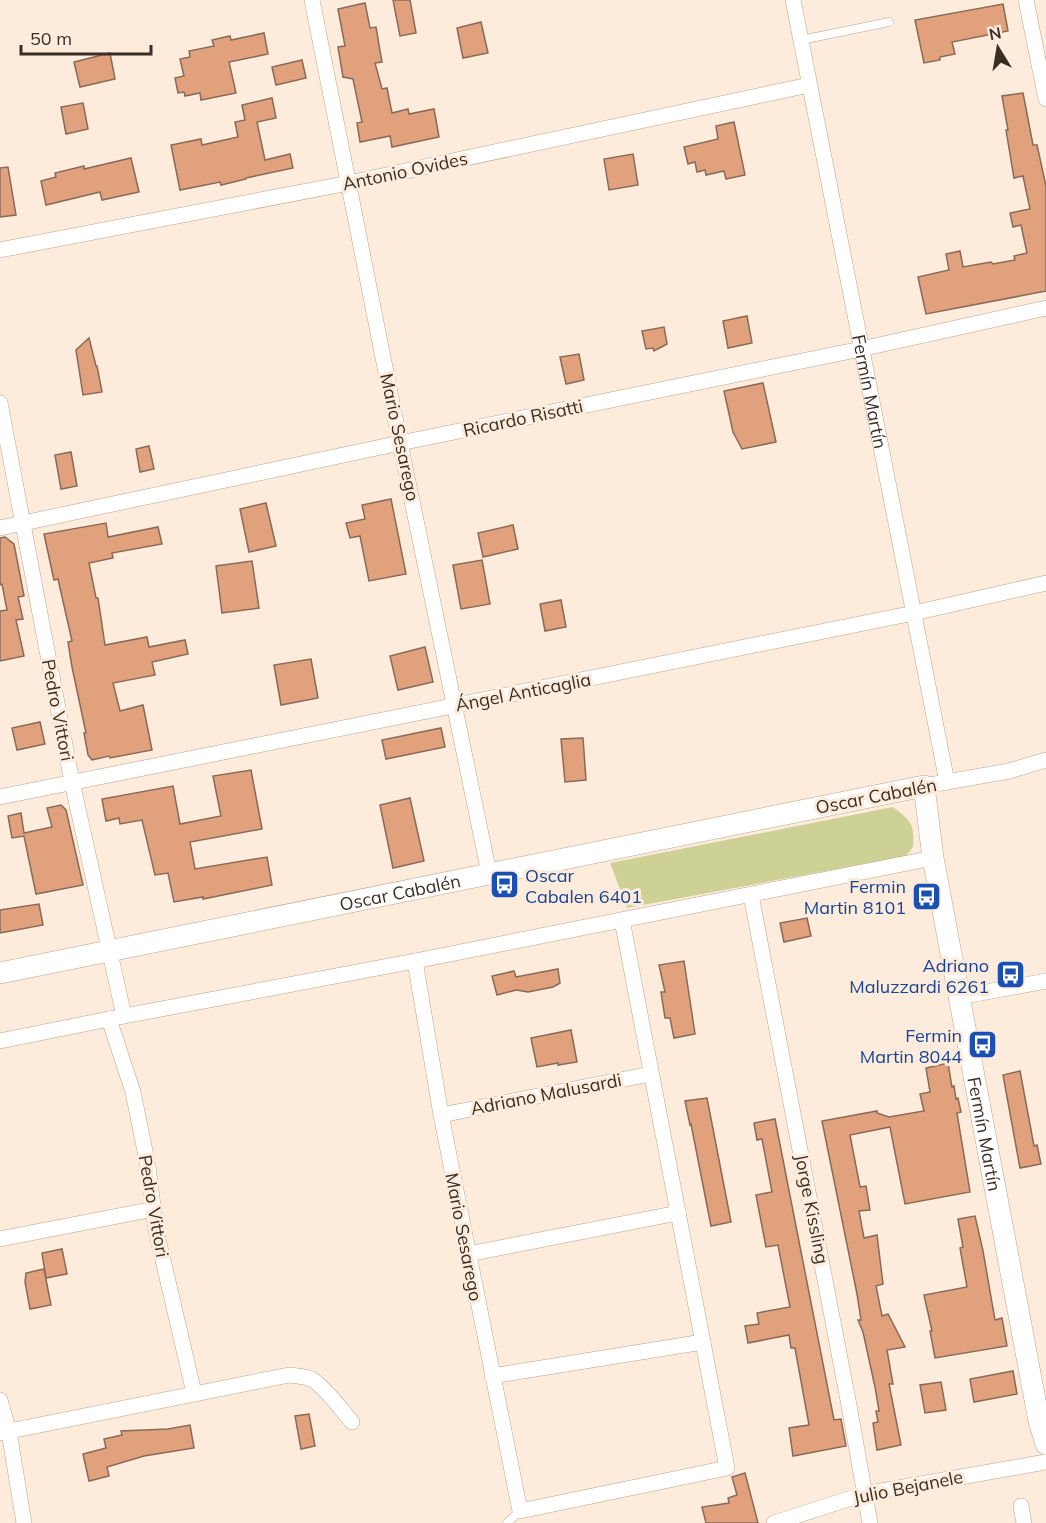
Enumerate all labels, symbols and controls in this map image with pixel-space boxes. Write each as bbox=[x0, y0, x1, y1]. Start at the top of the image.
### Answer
scale bar bbox=[21, 18, 152, 56]
north arrow bbox=[968, 18, 1028, 78]
text: N bbox=[987, 22, 1003, 44]
text: 50 m bbox=[30, 27, 72, 50]
street label: Antonio Ovides bbox=[340, 147, 470, 195]
street label: Fermín Martín bbox=[848, 332, 893, 451]
street label: Mario Sesarego bbox=[375, 371, 425, 503]
street label: Ricardo Risatti bbox=[461, 394, 585, 442]
street label: Pedro Vittori bbox=[37, 657, 79, 763]
street label: Ángel Anticaglia bbox=[453, 668, 593, 716]
street label: Oscar Cabalén bbox=[814, 773, 938, 819]
place label: Oscar Cabalen 6401 bbox=[525, 864, 642, 908]
street label: Oscar Cabalén bbox=[337, 869, 462, 916]
bus stop icon: Oscar Cabalen 6401 bbox=[488, 869, 520, 901]
place label: Fermin Martin 8101 bbox=[804, 875, 906, 919]
bus stop icon: Fermin Martin 8101 bbox=[911, 880, 943, 912]
place label: Adriano Maluzzardi 6261 bbox=[849, 954, 989, 998]
bus stop icon: Adriano Maluzzardi 6261 bbox=[994, 959, 1026, 991]
place label: Fermin Martin 8044 bbox=[860, 1024, 962, 1068]
bus stop icon: Fermin Martin 8044 bbox=[967, 1029, 999, 1061]
street label: Adriano Malusardi bbox=[469, 1068, 623, 1120]
street label: Fermín Martín bbox=[963, 1075, 1007, 1193]
street label: Jorge Kissling bbox=[790, 1152, 834, 1266]
street label: Pedro Vittori bbox=[134, 1153, 174, 1259]
street label: Mario Sesarego bbox=[440, 1171, 488, 1303]
street label: Julio Bejanele bbox=[851, 1465, 965, 1509]

